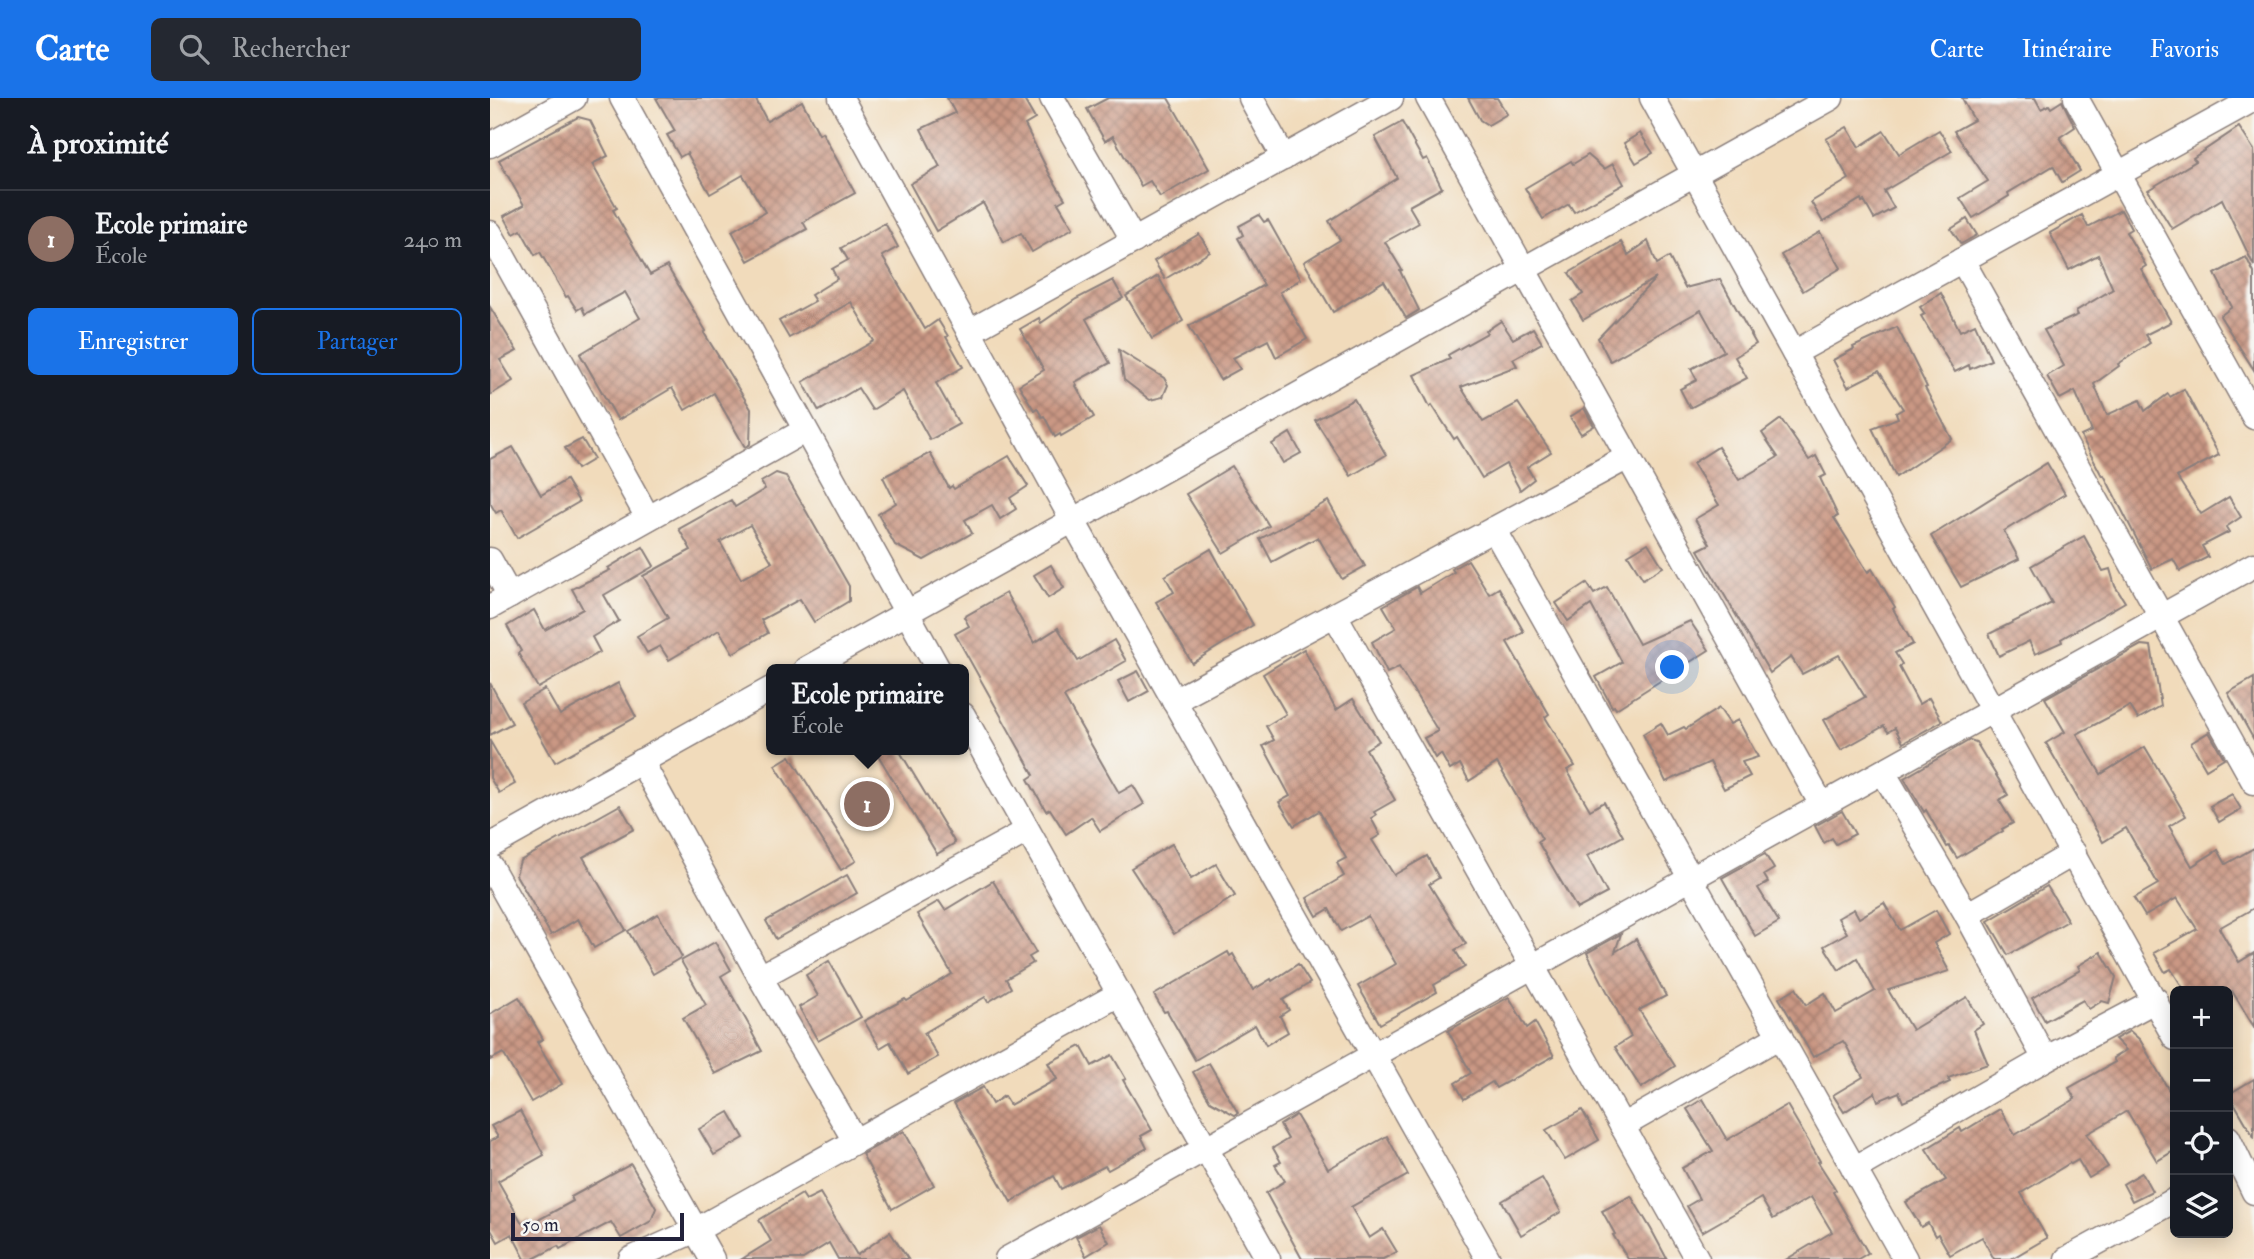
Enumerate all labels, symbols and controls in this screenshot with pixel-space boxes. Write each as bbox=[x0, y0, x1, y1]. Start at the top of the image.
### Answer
search box bbox=[151, 18, 641, 81]
text: Carte bbox=[35, 29, 109, 70]
icon: search bbox=[175, 30, 213, 68]
text: Rechercher bbox=[231, 33, 350, 65]
text: Carte bbox=[1930, 34, 1984, 65]
text: Itinéraire bbox=[2022, 34, 2112, 65]
text: Favoris bbox=[2150, 34, 2219, 65]
text: À proximité bbox=[28, 125, 168, 162]
text: Ecole primaire bbox=[95, 209, 247, 241]
text: 1 bbox=[47, 225, 55, 254]
text: 240 m bbox=[403, 225, 462, 254]
text: École bbox=[95, 241, 147, 270]
button: Enregistrer bbox=[28, 308, 238, 375]
button: Partager bbox=[252, 308, 462, 375]
your location bbox=[1655, 650, 1689, 684]
popup bbox=[766, 664, 969, 755]
text: Ecole primaire bbox=[791, 679, 944, 711]
text: École bbox=[791, 711, 843, 740]
pin: 1 bbox=[844, 778, 890, 830]
map controls bbox=[2170, 986, 2233, 1238]
button: + bbox=[2170, 986, 2233, 1049]
button: − bbox=[2170, 1049, 2233, 1112]
button: locate bbox=[2170, 1112, 2233, 1175]
button: layers bbox=[2170, 1175, 2233, 1238]
scale bar bbox=[511, 1210, 684, 1242]
text: 50 m bbox=[522, 1213, 559, 1237]

